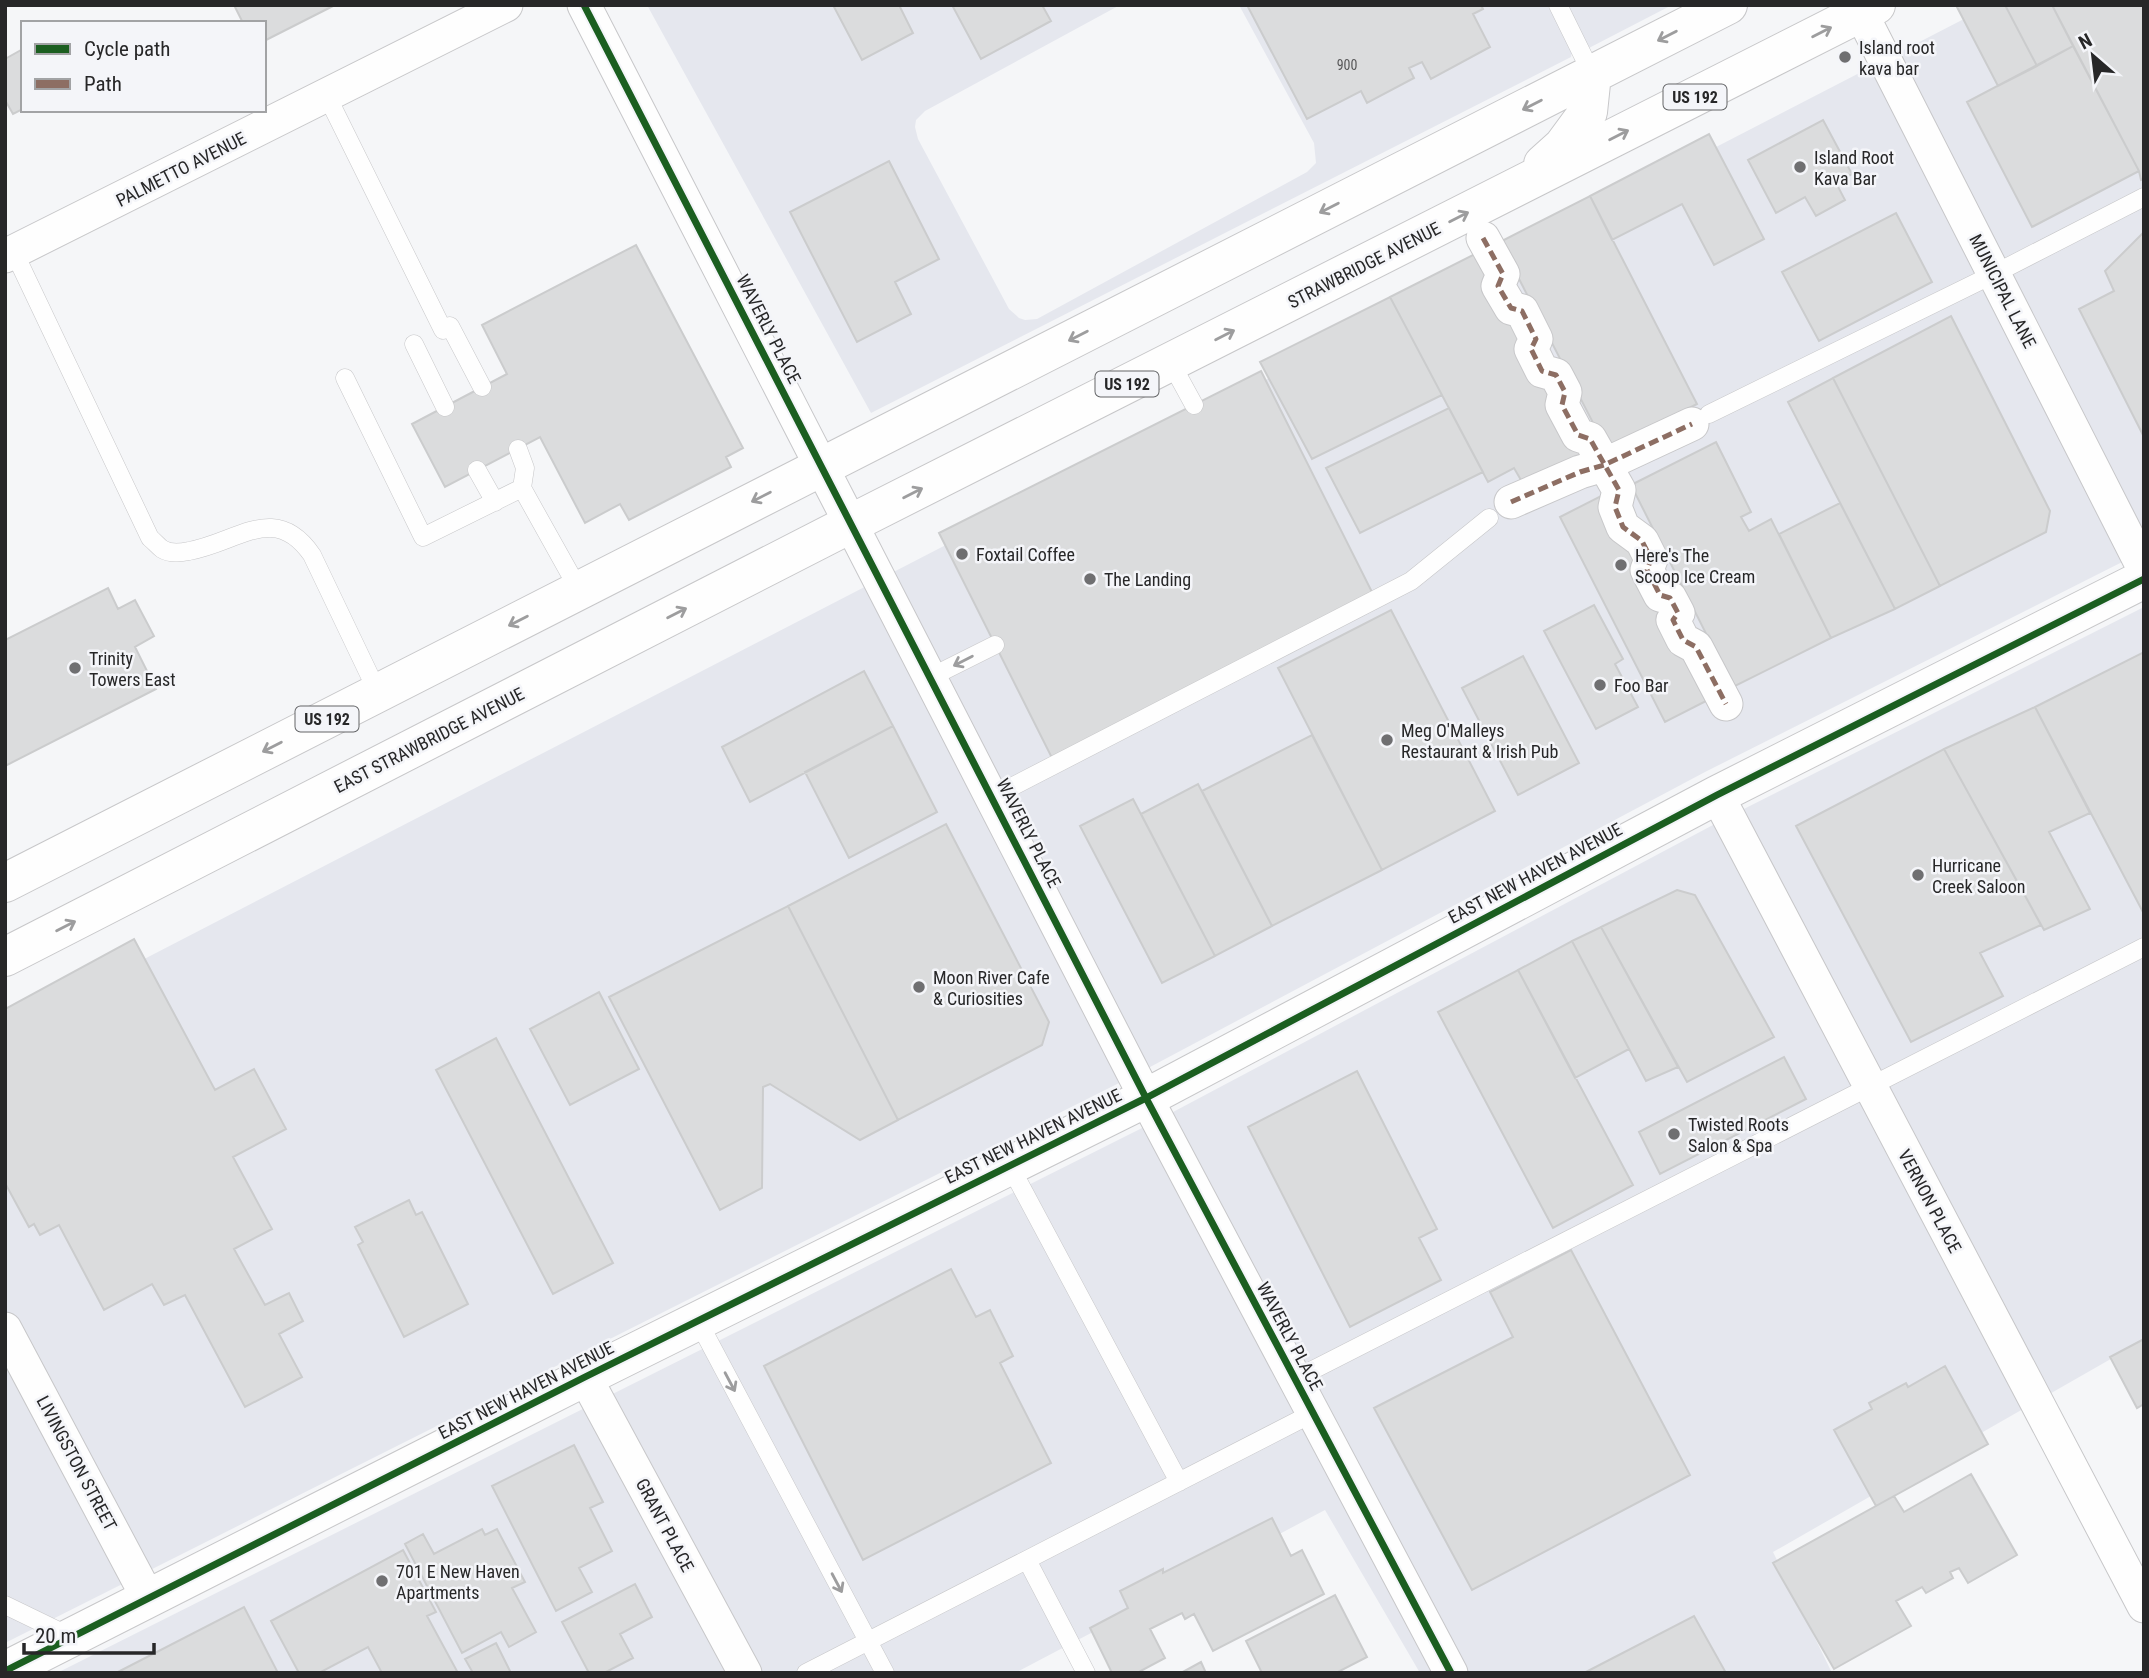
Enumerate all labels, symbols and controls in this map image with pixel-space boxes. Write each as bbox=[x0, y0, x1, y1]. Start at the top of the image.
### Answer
legend bbox=[21, 21, 266, 112]
north arrow bbox=[2058, 21, 2128, 91]
one-way arrow bbox=[1811, 25, 1832, 39]
text: N bbox=[2075, 29, 2096, 54]
one-way arrow bbox=[1657, 30, 1678, 44]
text: Cycle path bbox=[84, 37, 170, 61]
place label: Island root kava bar bbox=[1859, 37, 1935, 79]
marker: Island root kava bar bbox=[1837, 49, 1853, 65]
house number: 900 bbox=[1337, 57, 1357, 73]
text: Path bbox=[84, 72, 122, 96]
road number: US 192 bbox=[1664, 85, 1726, 110]
one-way arrow bbox=[1522, 99, 1542, 113]
street label: PALMETTO AVENUE bbox=[113, 127, 249, 211]
one-way arrow bbox=[1608, 128, 1629, 142]
place label: Island Root Kava Bar bbox=[1814, 147, 1894, 189]
marker: Island Root Kava Bar bbox=[1792, 159, 1808, 175]
one-way arrow bbox=[1319, 202, 1340, 216]
one-way arrow bbox=[1448, 209, 1469, 223]
street label: STRAWBRIDGE AVENUE bbox=[1284, 217, 1444, 313]
street label: MUNICIPAL LANE bbox=[1965, 230, 2041, 352]
street label: WAVERLY PLACE bbox=[732, 271, 806, 387]
one-way arrow bbox=[1214, 327, 1235, 341]
one-way arrow bbox=[1068, 329, 1089, 343]
road number: US 192 bbox=[1096, 372, 1158, 396]
one-way arrow bbox=[902, 485, 923, 499]
one-way arrow bbox=[752, 491, 772, 505]
place label: Foxtail Coffee bbox=[976, 544, 1075, 565]
place label: Here's The Scoop Ice Cream bbox=[1635, 545, 1755, 587]
marker: Foxtail Coffee bbox=[954, 546, 970, 562]
marker: Here's The Scoop Ice Cream bbox=[1613, 557, 1629, 573]
place label: The Landing bbox=[1104, 569, 1191, 590]
marker: The Landing bbox=[1082, 571, 1098, 587]
one-way arrow bbox=[666, 606, 687, 620]
one-way arrow bbox=[508, 615, 529, 629]
place label: Trinity Towers East bbox=[89, 648, 176, 690]
one-way arrow bbox=[953, 654, 974, 668]
marker: Trinity Towers East bbox=[67, 660, 83, 676]
place label: Foo Bar bbox=[1614, 675, 1669, 696]
marker: Foo Bar bbox=[1592, 677, 1608, 693]
street label: EAST STRAWBRIDGE AVENUE bbox=[331, 683, 527, 797]
road number: US 192 bbox=[296, 706, 358, 732]
place label: Meg O'Malleys Restaurant & Irish Pub bbox=[1401, 720, 1559, 762]
marker: Meg O'Malleys Restaurant & Irish Pub bbox=[1379, 732, 1395, 748]
one-way arrow bbox=[262, 741, 283, 755]
street label: WAVERLY PLACE bbox=[992, 775, 1066, 891]
street label: EAST NEW HAVEN AVENUE bbox=[1444, 818, 1626, 928]
place label: Hurricane Creek Saloon bbox=[1932, 855, 2026, 897]
marker: Hurricane Creek Saloon bbox=[1910, 867, 1926, 883]
one-way arrow bbox=[55, 918, 76, 932]
place label: Moon River Cafe & Curiosities bbox=[933, 967, 1050, 1009]
marker: Moon River Cafe & Curiosities bbox=[911, 979, 927, 995]
street label: EAST NEW HAVEN AVENUE bbox=[941, 1084, 1125, 1188]
place label: Twisted Roots Salon & Spa bbox=[1688, 1114, 1789, 1156]
marker: Twisted Roots Salon & Spa bbox=[1666, 1126, 1682, 1142]
street label: VERNON PLACE bbox=[1894, 1146, 1966, 1256]
street label: WAVERLY PLACE bbox=[1253, 1278, 1327, 1394]
street label: EAST NEW HAVEN AVENUE bbox=[435, 1337, 617, 1443]
one-way arrow bbox=[724, 1371, 737, 1392]
street label: LIVINGSTON STREET bbox=[33, 1392, 121, 1534]
street label: GRANT PLACE bbox=[632, 1475, 698, 1575]
place label: 701 E New Haven Apartments bbox=[396, 1561, 520, 1603]
one-way arrow bbox=[830, 1572, 844, 1593]
marker: 701 E New Haven Apartments bbox=[374, 1573, 390, 1589]
scale bar bbox=[24, 1612, 154, 1656]
text: 20 m bbox=[35, 1624, 76, 1648]

